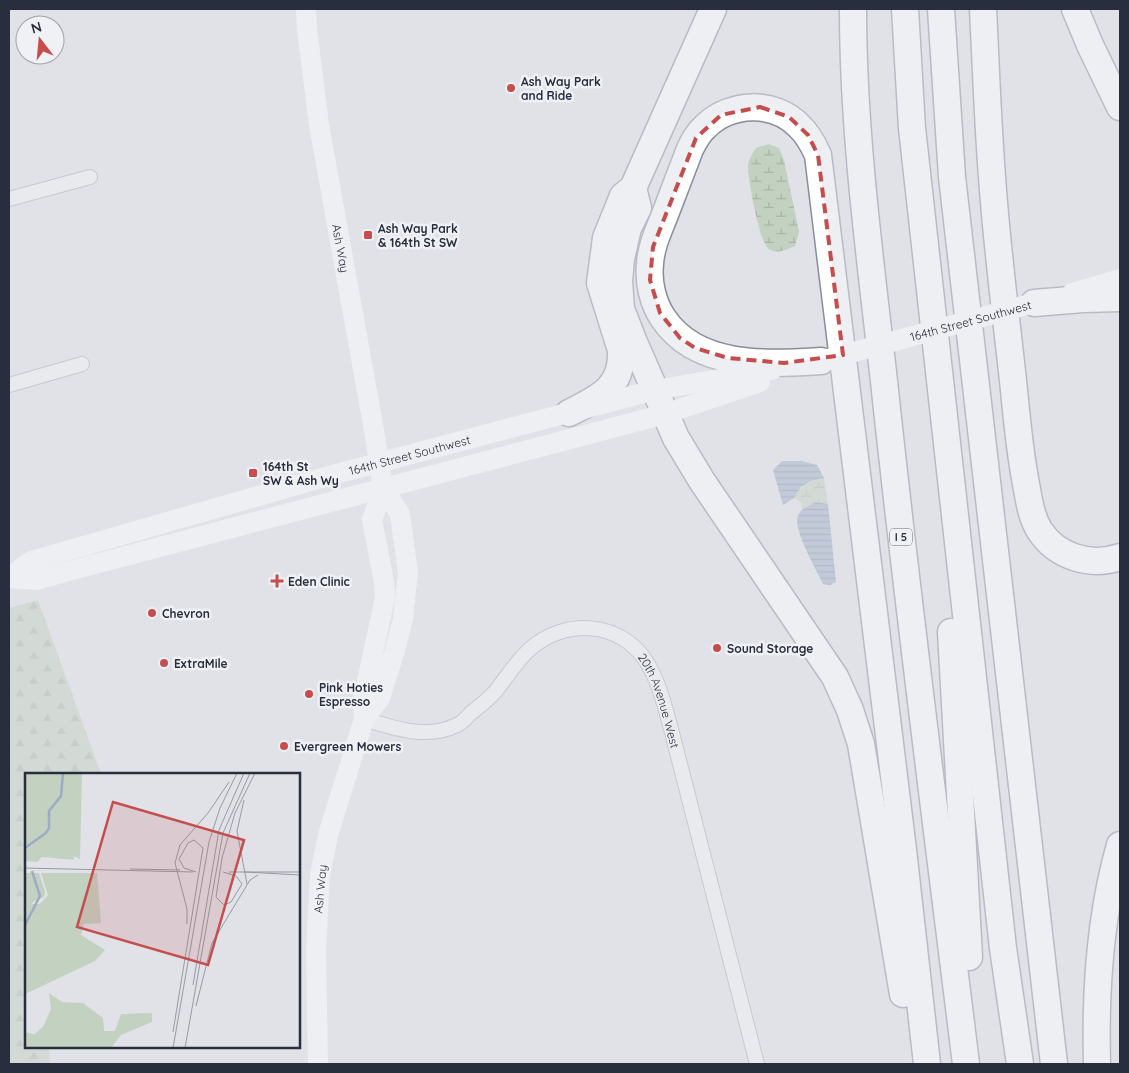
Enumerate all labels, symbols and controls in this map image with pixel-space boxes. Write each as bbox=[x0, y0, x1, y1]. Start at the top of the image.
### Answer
north arrow bbox=[15, 15, 65, 65]
text: N bbox=[29, 17, 44, 38]
place label: Ash Way Park and Ride bbox=[521, 74, 601, 103]
marker: Ash Way Park and Ride bbox=[505, 82, 517, 94]
place label: Ash Way Park & 164th St SW bbox=[378, 221, 458, 250]
street label: Ash Way bbox=[329, 223, 353, 274]
marker: Ash Way Park & 164th St SW bbox=[362, 229, 374, 241]
street label: 164th Street Southwest bbox=[908, 297, 1033, 344]
street label: 164th Street Southwest bbox=[347, 431, 472, 478]
place label: 164th St SW & Ash Wy bbox=[263, 459, 339, 488]
marker: 164th St SW & Ash Wy bbox=[247, 467, 259, 479]
road number: I 5 bbox=[890, 528, 912, 546]
marker: Eden Clinic bbox=[270, 574, 284, 588]
place label: Eden Clinic bbox=[288, 574, 350, 589]
place label: Chevron bbox=[162, 606, 210, 621]
marker: Chevron bbox=[146, 607, 158, 619]
place label: Sound Storage bbox=[727, 641, 813, 656]
marker: Sound Storage bbox=[711, 642, 723, 654]
street label: 20th Avenue West bbox=[635, 650, 683, 750]
place label: ExtraMile bbox=[174, 656, 228, 671]
marker: ExtraMile bbox=[158, 657, 170, 669]
place label: Pink Hoties Espresso bbox=[319, 680, 383, 709]
marker: Pink Hoties Espresso bbox=[303, 688, 315, 700]
place label: Evergreen Mowers bbox=[294, 739, 402, 754]
marker: Evergreen Mowers bbox=[278, 740, 290, 752]
inset map bbox=[25, 773, 300, 1048]
street label: Ash Way bbox=[310, 864, 330, 914]

